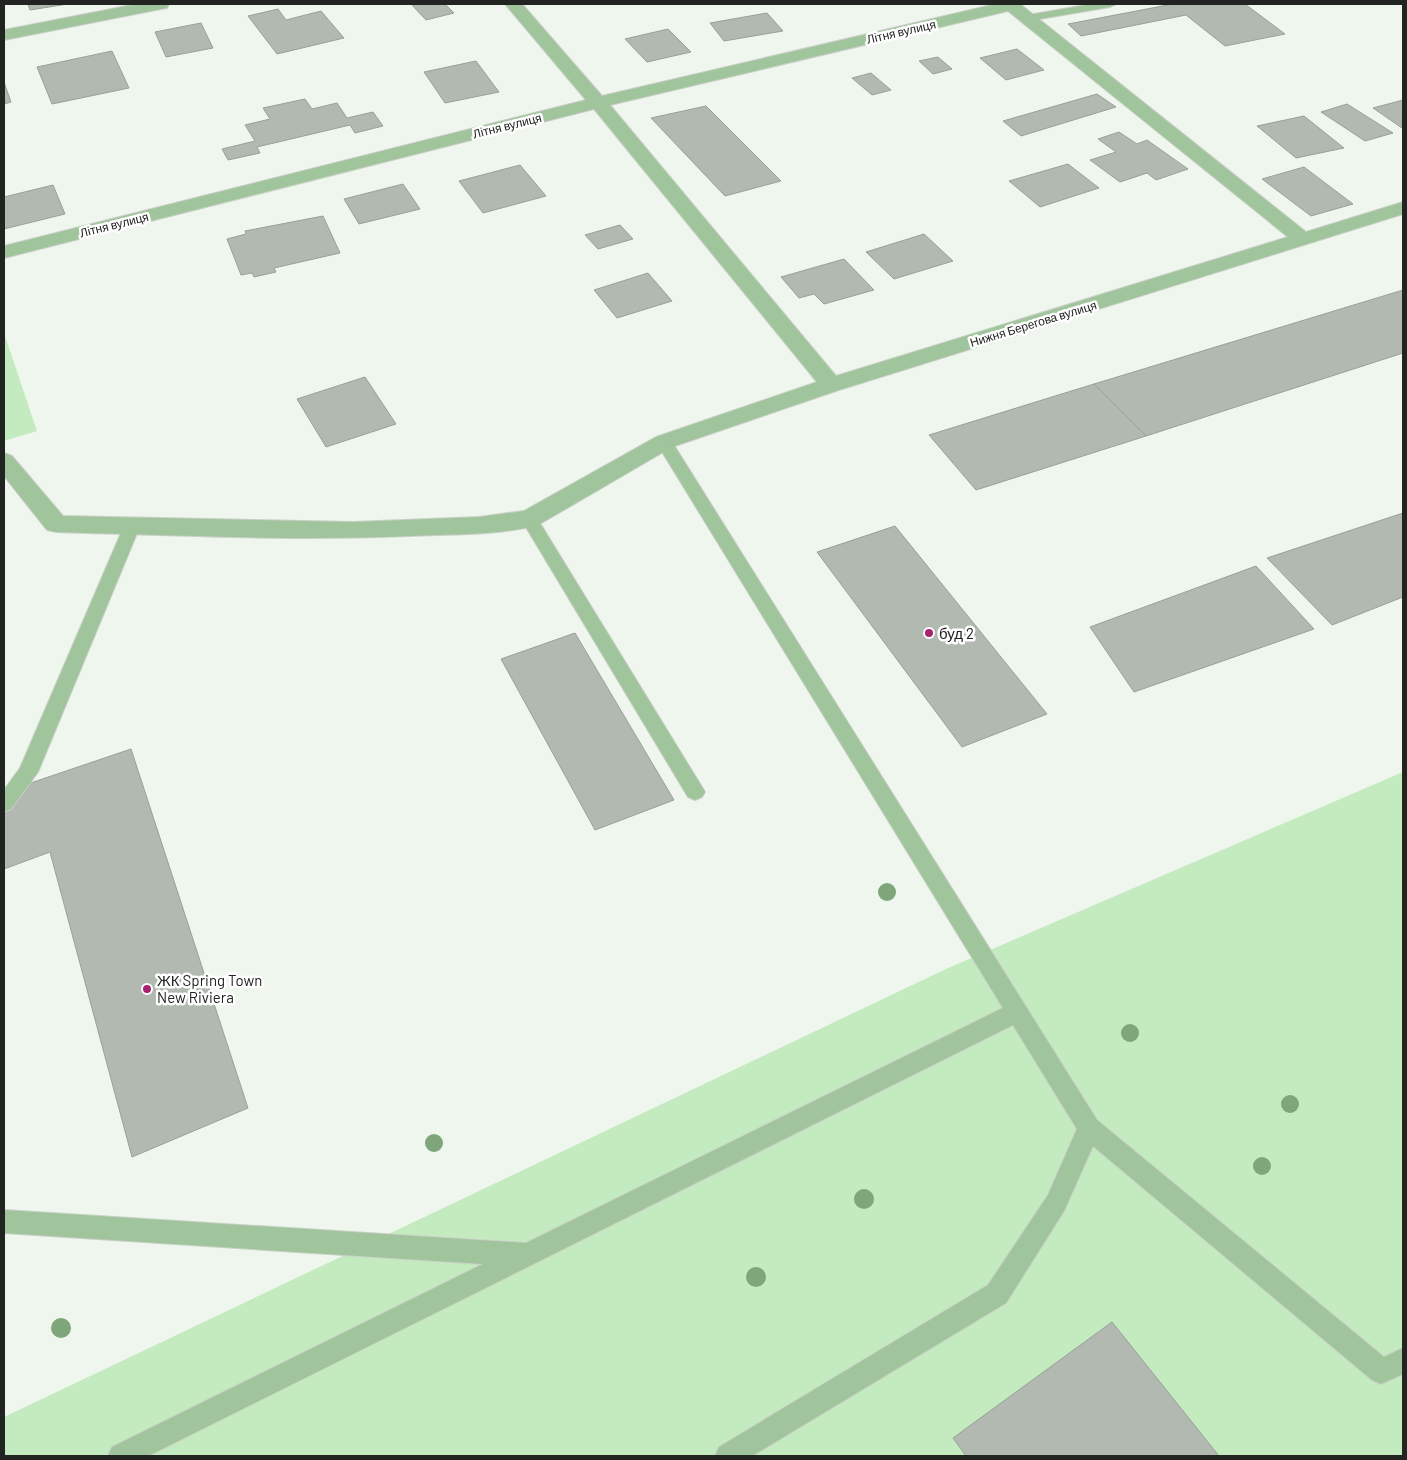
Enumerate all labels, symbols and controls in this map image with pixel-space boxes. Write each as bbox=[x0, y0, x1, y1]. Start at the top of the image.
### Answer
street label: Літня вулиця bbox=[865, 16, 937, 47]
street label: Літня вулиця bbox=[471, 110, 543, 141]
street label: Літня вулиця bbox=[78, 209, 150, 240]
street label: Нижня Берегова вулиця bbox=[968, 297, 1098, 350]
place label: буд 2 bbox=[939, 624, 974, 642]
marker: буд 2 bbox=[923, 627, 935, 639]
place label: ЖК Spring Town New Riviera bbox=[157, 971, 262, 1006]
marker: ЖК Spring Town New Riviera bbox=[141, 983, 153, 995]

